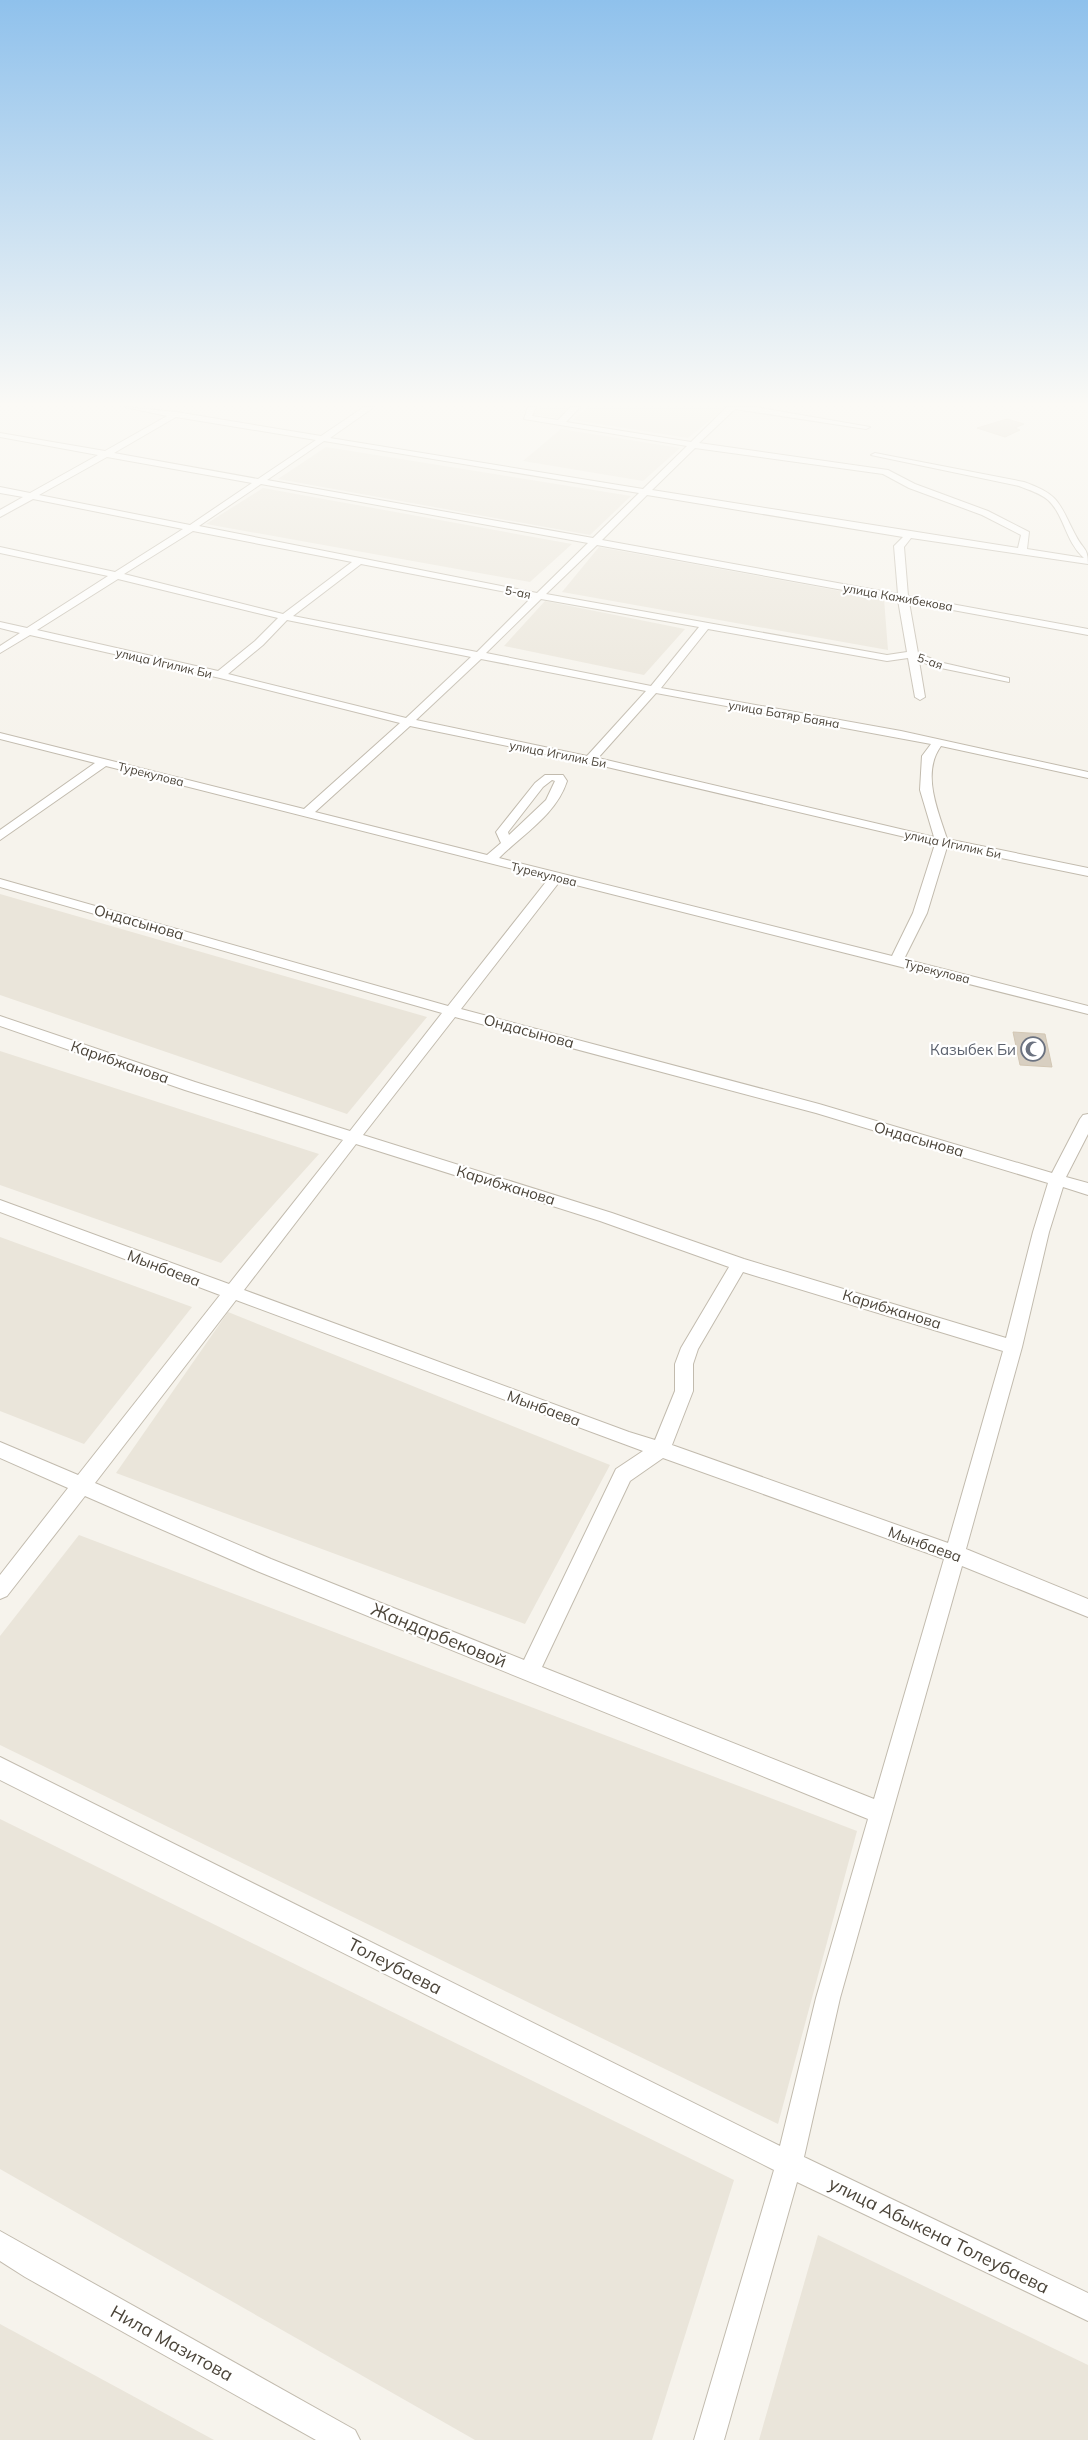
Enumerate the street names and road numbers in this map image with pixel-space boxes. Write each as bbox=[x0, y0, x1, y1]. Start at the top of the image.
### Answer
street label: улица Кажибекова bbox=[842, 580, 954, 614]
street label: 5-ая bbox=[504, 582, 532, 602]
street label: улица Игилик Би bbox=[114, 645, 214, 681]
street label: 5-ая bbox=[915, 650, 945, 672]
street label: улица Батяр Баяна bbox=[727, 697, 841, 731]
street label: улица Игилик Би bbox=[508, 737, 608, 771]
street label: Турекулова bbox=[116, 759, 186, 789]
street label: улица Игилик Би bbox=[903, 826, 1003, 862]
street label: Турекулова bbox=[509, 859, 579, 889]
street label: Ондасынова bbox=[92, 900, 186, 944]
street label: Турекулова bbox=[902, 956, 972, 986]
street label: Ондасынова bbox=[482, 1010, 576, 1052]
street label: Карибжанова bbox=[69, 1036, 171, 1088]
street label: Ондасынова bbox=[872, 1117, 966, 1161]
street label: Карибжанова bbox=[454, 1161, 558, 1209]
street label: Мынбаева bbox=[125, 1245, 203, 1291]
street label: Карибжанова bbox=[840, 1285, 944, 1333]
street label: Мынбаева bbox=[505, 1386, 583, 1430]
street label: Мынбаева bbox=[886, 1522, 964, 1566]
street label: Жандарбековой bbox=[368, 1597, 510, 1673]
street label: Толеубаева bbox=[344, 1933, 446, 1999]
street label: улица Абыкена Толеубаева bbox=[825, 2172, 1053, 2298]
street label: Нила Мазитова bbox=[107, 2300, 237, 2386]

